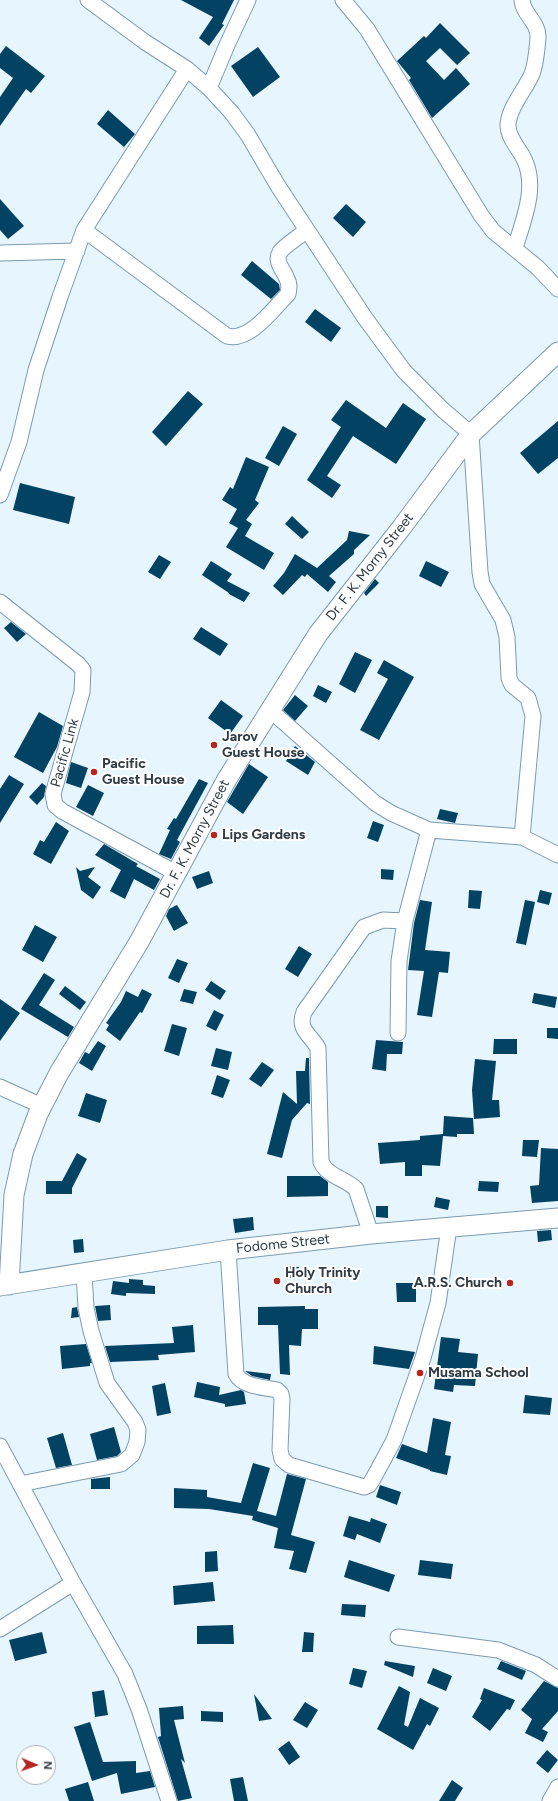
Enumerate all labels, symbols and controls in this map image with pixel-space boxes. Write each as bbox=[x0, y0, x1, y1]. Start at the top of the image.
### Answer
street label: Dr. F. K. Morny Street bbox=[323, 510, 417, 624]
street label: Pacific Link bbox=[47, 717, 83, 789]
place label: Jarov Guest House bbox=[222, 729, 304, 762]
marker: Jarov Guest House bbox=[209, 740, 219, 750]
place label: Pacific Guest House bbox=[102, 756, 184, 788]
marker: Pacific Guest House bbox=[89, 767, 99, 777]
street label: Dr. F. K. Morny Street bbox=[157, 777, 233, 901]
place label: Lips Gardens bbox=[222, 827, 305, 843]
marker: Lips Gardens bbox=[209, 830, 219, 840]
street label: Fodome Street bbox=[235, 1231, 331, 1257]
place label: Holy Trinity Church bbox=[285, 1265, 360, 1298]
place label: A.R.S. Church bbox=[414, 1275, 502, 1291]
marker: Holy Trinity Church bbox=[272, 1276, 282, 1286]
marker: A.R.S. Church bbox=[505, 1278, 515, 1288]
place label: Musama School bbox=[428, 1365, 529, 1381]
marker: Musama School bbox=[415, 1368, 425, 1378]
north arrow bbox=[16, 1745, 56, 1785]
text: N bbox=[41, 1761, 54, 1770]

